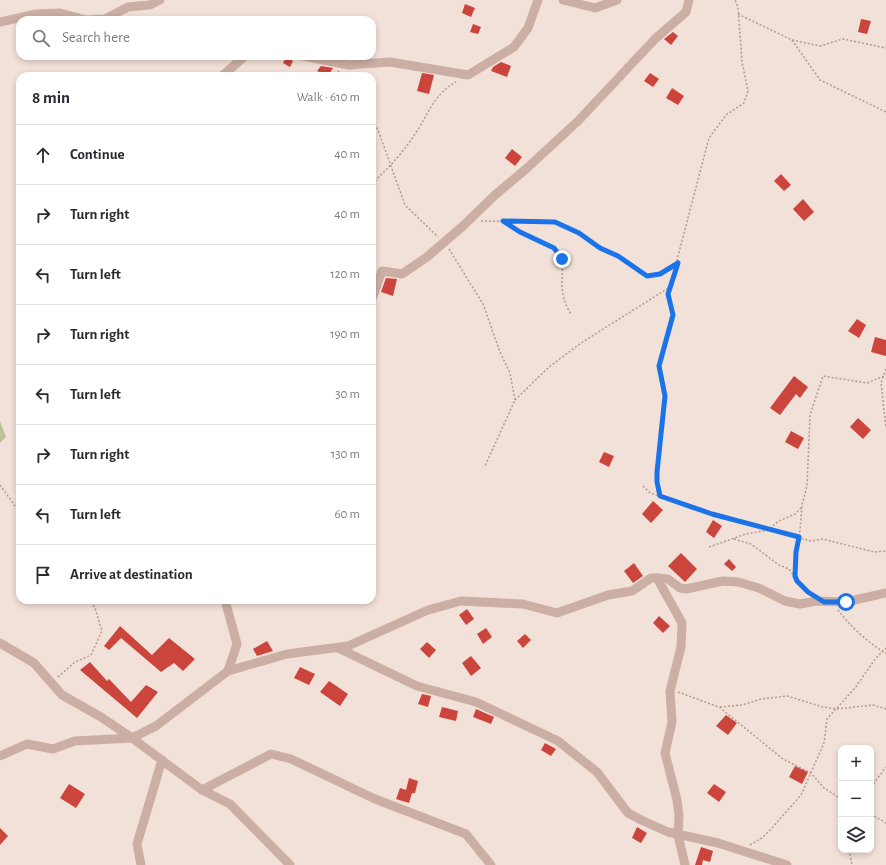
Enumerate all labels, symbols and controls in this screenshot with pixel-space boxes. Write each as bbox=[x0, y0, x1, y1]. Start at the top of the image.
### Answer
search box bbox=[16, 16, 376, 60]
icon: search bbox=[30, 27, 52, 49]
text: Search here bbox=[62, 30, 130, 45]
text: 8 min bbox=[32, 89, 70, 106]
text: Walk · 610 m bbox=[297, 91, 360, 104]
icon: ahead bbox=[32, 144, 54, 166]
text: Continue bbox=[70, 147, 125, 162]
text: 40 m bbox=[334, 148, 360, 161]
icon: right bbox=[32, 204, 54, 226]
text: Turn right bbox=[70, 207, 129, 222]
text: 40 m bbox=[334, 208, 360, 221]
route end bbox=[553, 250, 571, 268]
icon: left bbox=[32, 264, 54, 286]
text: Turn left bbox=[70, 267, 121, 282]
text: 120 m bbox=[330, 268, 360, 281]
icon: right bbox=[32, 324, 54, 346]
text: Turn right bbox=[70, 327, 129, 342]
text: 190 m bbox=[330, 328, 360, 341]
icon: left bbox=[32, 384, 54, 406]
text: Turn left bbox=[70, 387, 121, 402]
text: 30 m bbox=[335, 388, 360, 401]
icon: right bbox=[32, 444, 54, 466]
text: Turn right bbox=[70, 447, 129, 462]
text: 130 m bbox=[331, 448, 360, 461]
icon: left bbox=[32, 504, 54, 526]
text: Turn left bbox=[70, 507, 121, 522]
text: 60 m bbox=[334, 508, 360, 521]
icon: arrive bbox=[32, 564, 54, 586]
text: Arrive at destination bbox=[70, 567, 193, 582]
route start bbox=[837, 593, 855, 611]
map controls bbox=[838, 745, 874, 853]
button: + bbox=[838, 745, 874, 781]
button: − bbox=[838, 781, 874, 817]
button: layers bbox=[838, 817, 874, 853]

